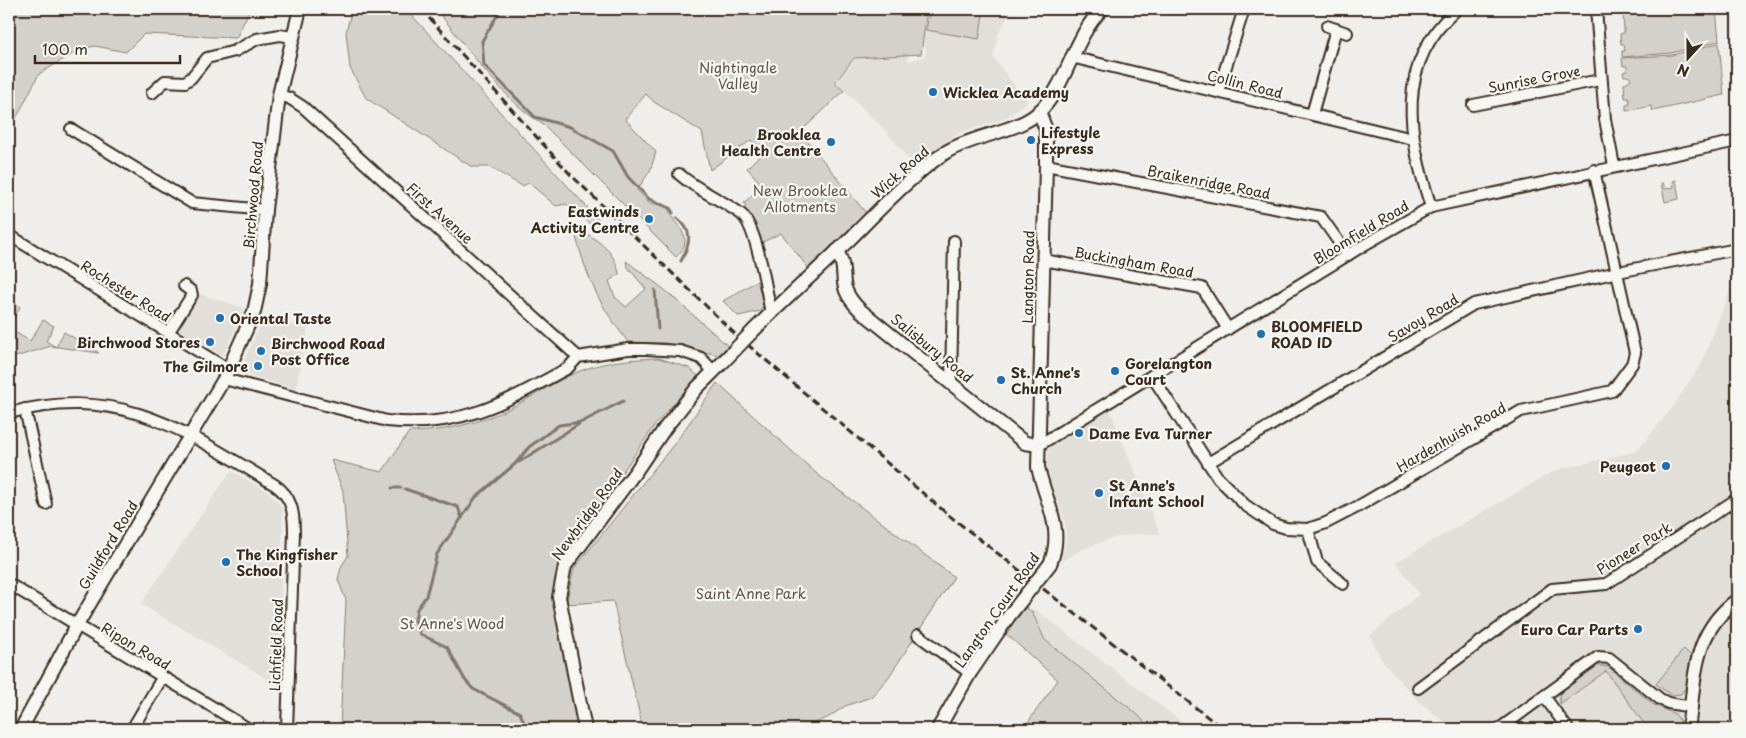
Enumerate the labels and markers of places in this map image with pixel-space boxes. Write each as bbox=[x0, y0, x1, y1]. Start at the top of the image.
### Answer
place label: Wicklea Academy bbox=[943, 82, 1069, 103]
marker: Wicklea Academy bbox=[927, 86, 939, 98]
place label: Lifestyle Express bbox=[1041, 122, 1100, 159]
place label: Brooklea Health Centre bbox=[721, 124, 822, 161]
marker: Lifestyle Express bbox=[1025, 134, 1037, 146]
marker: Brooklea Health Centre bbox=[825, 136, 837, 148]
place label: Eastwinds Activity Centre bbox=[530, 201, 639, 238]
marker: Eastwinds Activity Centre bbox=[643, 213, 655, 225]
place label: Oriental Taste bbox=[230, 308, 332, 329]
marker: Oriental Taste bbox=[214, 312, 226, 324]
place label: BLOOMFIELD ROAD ID bbox=[1271, 316, 1363, 353]
marker: BLOOMFIELD ROAD ID bbox=[1255, 328, 1267, 340]
place label: Birchwood Stores bbox=[77, 332, 200, 353]
place label: Birchwood Road Post Office bbox=[271, 333, 385, 370]
marker: Birchwood Stores bbox=[204, 336, 216, 348]
marker: Birchwood Road Post Office bbox=[255, 345, 267, 357]
place label: Gorelangton Court bbox=[1125, 353, 1212, 390]
place label: The Gilmore bbox=[163, 356, 248, 377]
marker: The Gilmore bbox=[252, 360, 264, 372]
place label: St. Anne's Church bbox=[1011, 362, 1081, 399]
marker: Gorelangton Court bbox=[1109, 365, 1121, 377]
marker: St. Anne's Church bbox=[995, 374, 1007, 386]
place label: Dame Eva Turner bbox=[1089, 423, 1213, 444]
marker: Dame Eva Turner bbox=[1073, 427, 1085, 439]
place label: Peugeot bbox=[1600, 456, 1656, 477]
marker: Peugeot bbox=[1660, 460, 1672, 472]
place label: St Anne's Infant School bbox=[1109, 475, 1204, 512]
marker: St Anne's Infant School bbox=[1093, 487, 1105, 499]
place label: The Kingfisher School bbox=[236, 544, 339, 581]
marker: The Kingfisher School bbox=[220, 556, 232, 568]
place label: Euro Car Parts bbox=[1521, 619, 1628, 640]
marker: Euro Car Parts bbox=[1632, 623, 1644, 635]

